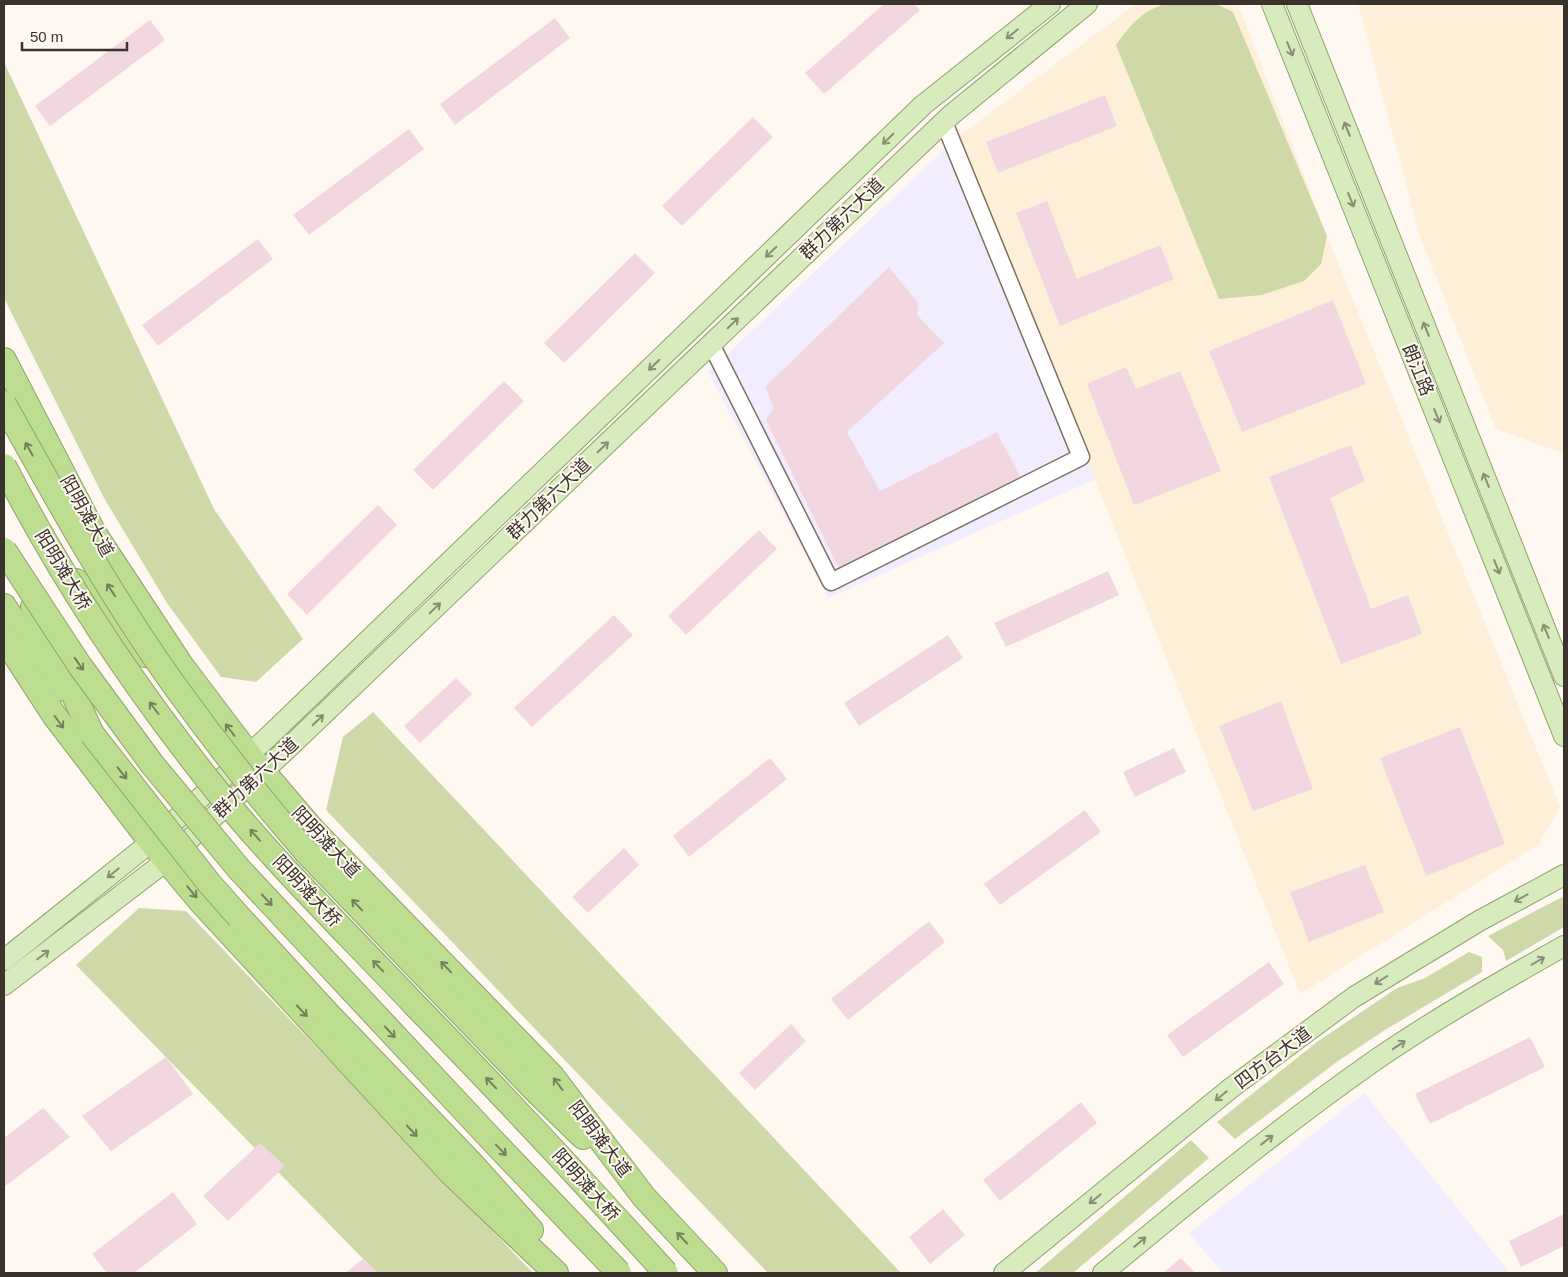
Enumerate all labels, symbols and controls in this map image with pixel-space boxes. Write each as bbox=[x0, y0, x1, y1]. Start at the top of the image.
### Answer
scale bar bbox=[22, 20, 128, 52]
text: 50 m bbox=[30, 28, 63, 45]
one-way arrow bbox=[1005, 29, 1018, 40]
one-way arrow bbox=[1286, 41, 1296, 56]
one-way arrow bbox=[1341, 122, 1351, 137]
one-way arrow bbox=[881, 133, 894, 145]
street label: 群力第六大道 bbox=[796, 174, 888, 264]
one-way arrow bbox=[1346, 192, 1356, 207]
one-way arrow bbox=[764, 246, 777, 258]
one-way arrow bbox=[727, 317, 740, 329]
one-way arrow bbox=[1421, 322, 1430, 337]
street label: 朗江路 bbox=[1399, 341, 1437, 399]
one-way arrow bbox=[648, 359, 660, 371]
one-way arrow bbox=[1432, 408, 1442, 423]
one-way arrow bbox=[597, 441, 610, 453]
one-way arrow bbox=[24, 443, 34, 457]
street label: 群力第六大道 bbox=[503, 454, 595, 544]
street label: 阳明滩大道 bbox=[56, 472, 118, 560]
one-way arrow bbox=[1481, 473, 1490, 488]
street label: 阳明滩大桥 bbox=[31, 526, 95, 614]
one-way arrow bbox=[1493, 559, 1502, 574]
one-way arrow bbox=[106, 583, 116, 597]
one-way arrow bbox=[429, 602, 441, 614]
one-way arrow bbox=[1541, 624, 1550, 639]
one-way arrow bbox=[74, 657, 84, 671]
one-way arrow bbox=[148, 702, 159, 715]
one-way arrow bbox=[311, 714, 324, 726]
one-way arrow bbox=[54, 716, 65, 729]
one-way arrow bbox=[225, 723, 235, 737]
street label: 群力第六大道 bbox=[210, 734, 302, 822]
one-way arrow bbox=[117, 766, 127, 780]
street label: 阳明滩大道 bbox=[288, 802, 364, 882]
one-way arrow bbox=[249, 829, 261, 842]
street label: 阳明滩大桥 bbox=[269, 851, 345, 931]
one-way arrow bbox=[107, 867, 120, 878]
one-way arrow bbox=[187, 885, 198, 898]
one-way arrow bbox=[261, 894, 273, 907]
one-way arrow bbox=[1514, 894, 1529, 903]
one-way arrow bbox=[351, 899, 363, 911]
one-way arrow bbox=[36, 950, 49, 961]
one-way arrow bbox=[1530, 955, 1544, 965]
one-way arrow bbox=[372, 960, 384, 972]
one-way arrow bbox=[440, 960, 452, 973]
one-way arrow bbox=[1374, 975, 1388, 985]
one-way arrow bbox=[296, 1005, 308, 1018]
street label: 四方台大道 bbox=[1231, 1023, 1315, 1093]
one-way arrow bbox=[384, 1025, 396, 1038]
one-way arrow bbox=[1391, 1040, 1405, 1050]
one-way arrow bbox=[485, 1077, 497, 1090]
one-way arrow bbox=[553, 1077, 563, 1091]
one-way arrow bbox=[1215, 1091, 1228, 1102]
street label: 阳明滩大道 bbox=[565, 1097, 635, 1181]
one-way arrow bbox=[406, 1125, 418, 1138]
one-way arrow bbox=[1260, 1135, 1273, 1146]
one-way arrow bbox=[495, 1144, 508, 1156]
street label: 阳明滩大桥 bbox=[548, 1145, 624, 1225]
one-way arrow bbox=[1089, 1193, 1102, 1204]
one-way arrow bbox=[676, 1231, 688, 1244]
one-way arrow bbox=[1134, 1236, 1147, 1248]

